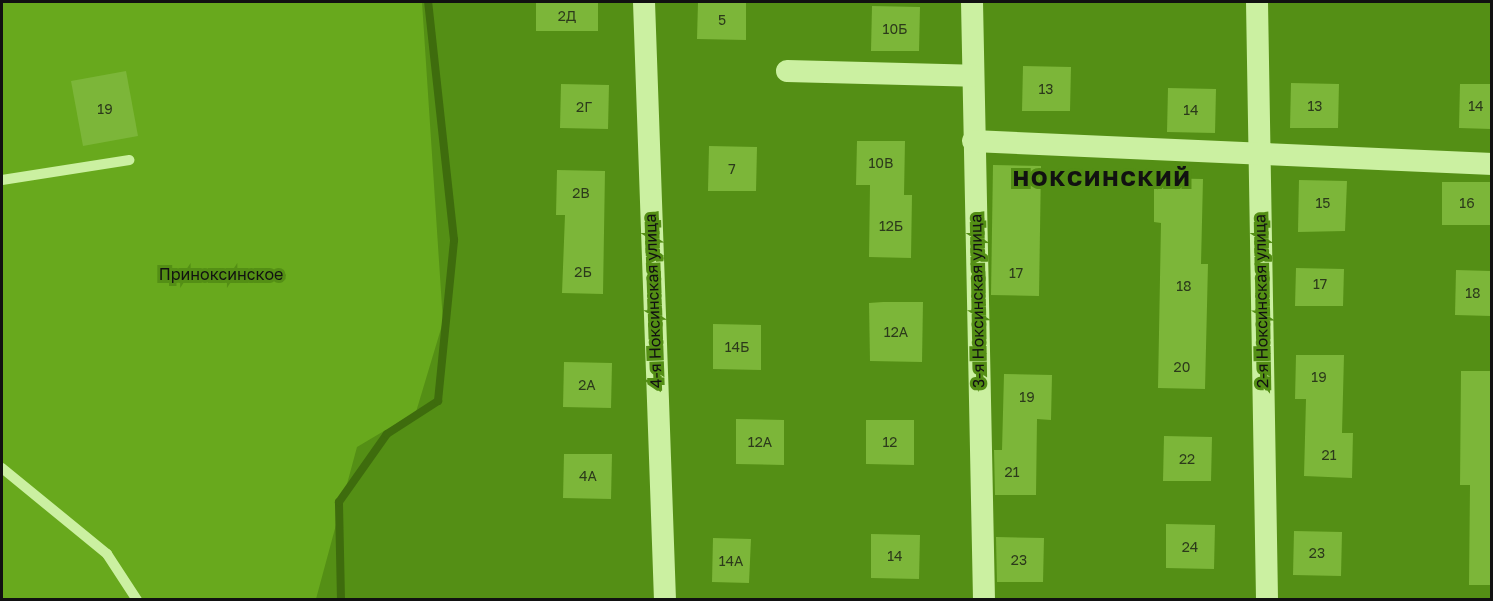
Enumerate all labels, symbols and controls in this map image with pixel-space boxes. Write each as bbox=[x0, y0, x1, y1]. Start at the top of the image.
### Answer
house number: 2Д bbox=[558, 8, 576, 24]
house number: 5 bbox=[718, 12, 726, 28]
house number: 10Б bbox=[883, 21, 907, 37]
house number: 13 bbox=[1039, 81, 1053, 97]
house number: 13 bbox=[1308, 98, 1322, 114]
house number: 14 bbox=[1468, 98, 1484, 114]
house number: 2Г bbox=[576, 99, 592, 115]
house number: 19 bbox=[97, 101, 113, 117]
house number: 14 bbox=[1183, 102, 1199, 118]
house number: 10В bbox=[869, 155, 893, 171]
house number: 7 bbox=[728, 161, 736, 177]
district label: НОКСИНСКИЙ bbox=[1013, 165, 1191, 191]
house number: 2В bbox=[572, 185, 590, 201]
house number: 15 bbox=[1316, 195, 1330, 211]
house number: 16 bbox=[1459, 195, 1475, 211]
street label: 4-я Ноксинская улица bbox=[640, 213, 666, 389]
street label: 3-я Ноксинская улица bbox=[966, 214, 988, 388]
street label: 2-я Ноксинская улица bbox=[1250, 214, 1272, 388]
house number: 12Б bbox=[879, 218, 903, 234]
park label: Приноксинское bbox=[159, 264, 283, 284]
house number: 2Б bbox=[574, 264, 592, 280]
house number: 17 bbox=[1009, 265, 1023, 281]
house number: 17 bbox=[1313, 276, 1327, 292]
house number: 18 bbox=[1176, 278, 1192, 294]
house number: 18 bbox=[1465, 285, 1481, 301]
house number: 12А bbox=[884, 324, 908, 340]
house number: 14Б bbox=[725, 339, 749, 355]
house number: 20 bbox=[1174, 359, 1190, 375]
house number: 19 bbox=[1311, 369, 1327, 385]
house number: 2А bbox=[578, 377, 596, 393]
house number: 19 bbox=[1019, 389, 1035, 405]
house number: 12А bbox=[748, 434, 772, 450]
house number: 12 bbox=[883, 434, 897, 450]
house number: 21 bbox=[1322, 447, 1336, 463]
house number: 22 bbox=[1179, 451, 1195, 467]
house number: 21 bbox=[1005, 464, 1019, 480]
house number: 4А bbox=[579, 468, 597, 484]
house number: 24 bbox=[1182, 539, 1198, 555]
house number: 23 bbox=[1309, 545, 1325, 561]
house number: 14 bbox=[887, 548, 903, 564]
house number: 23 bbox=[1011, 552, 1027, 568]
house number: 14А bbox=[719, 553, 743, 569]

